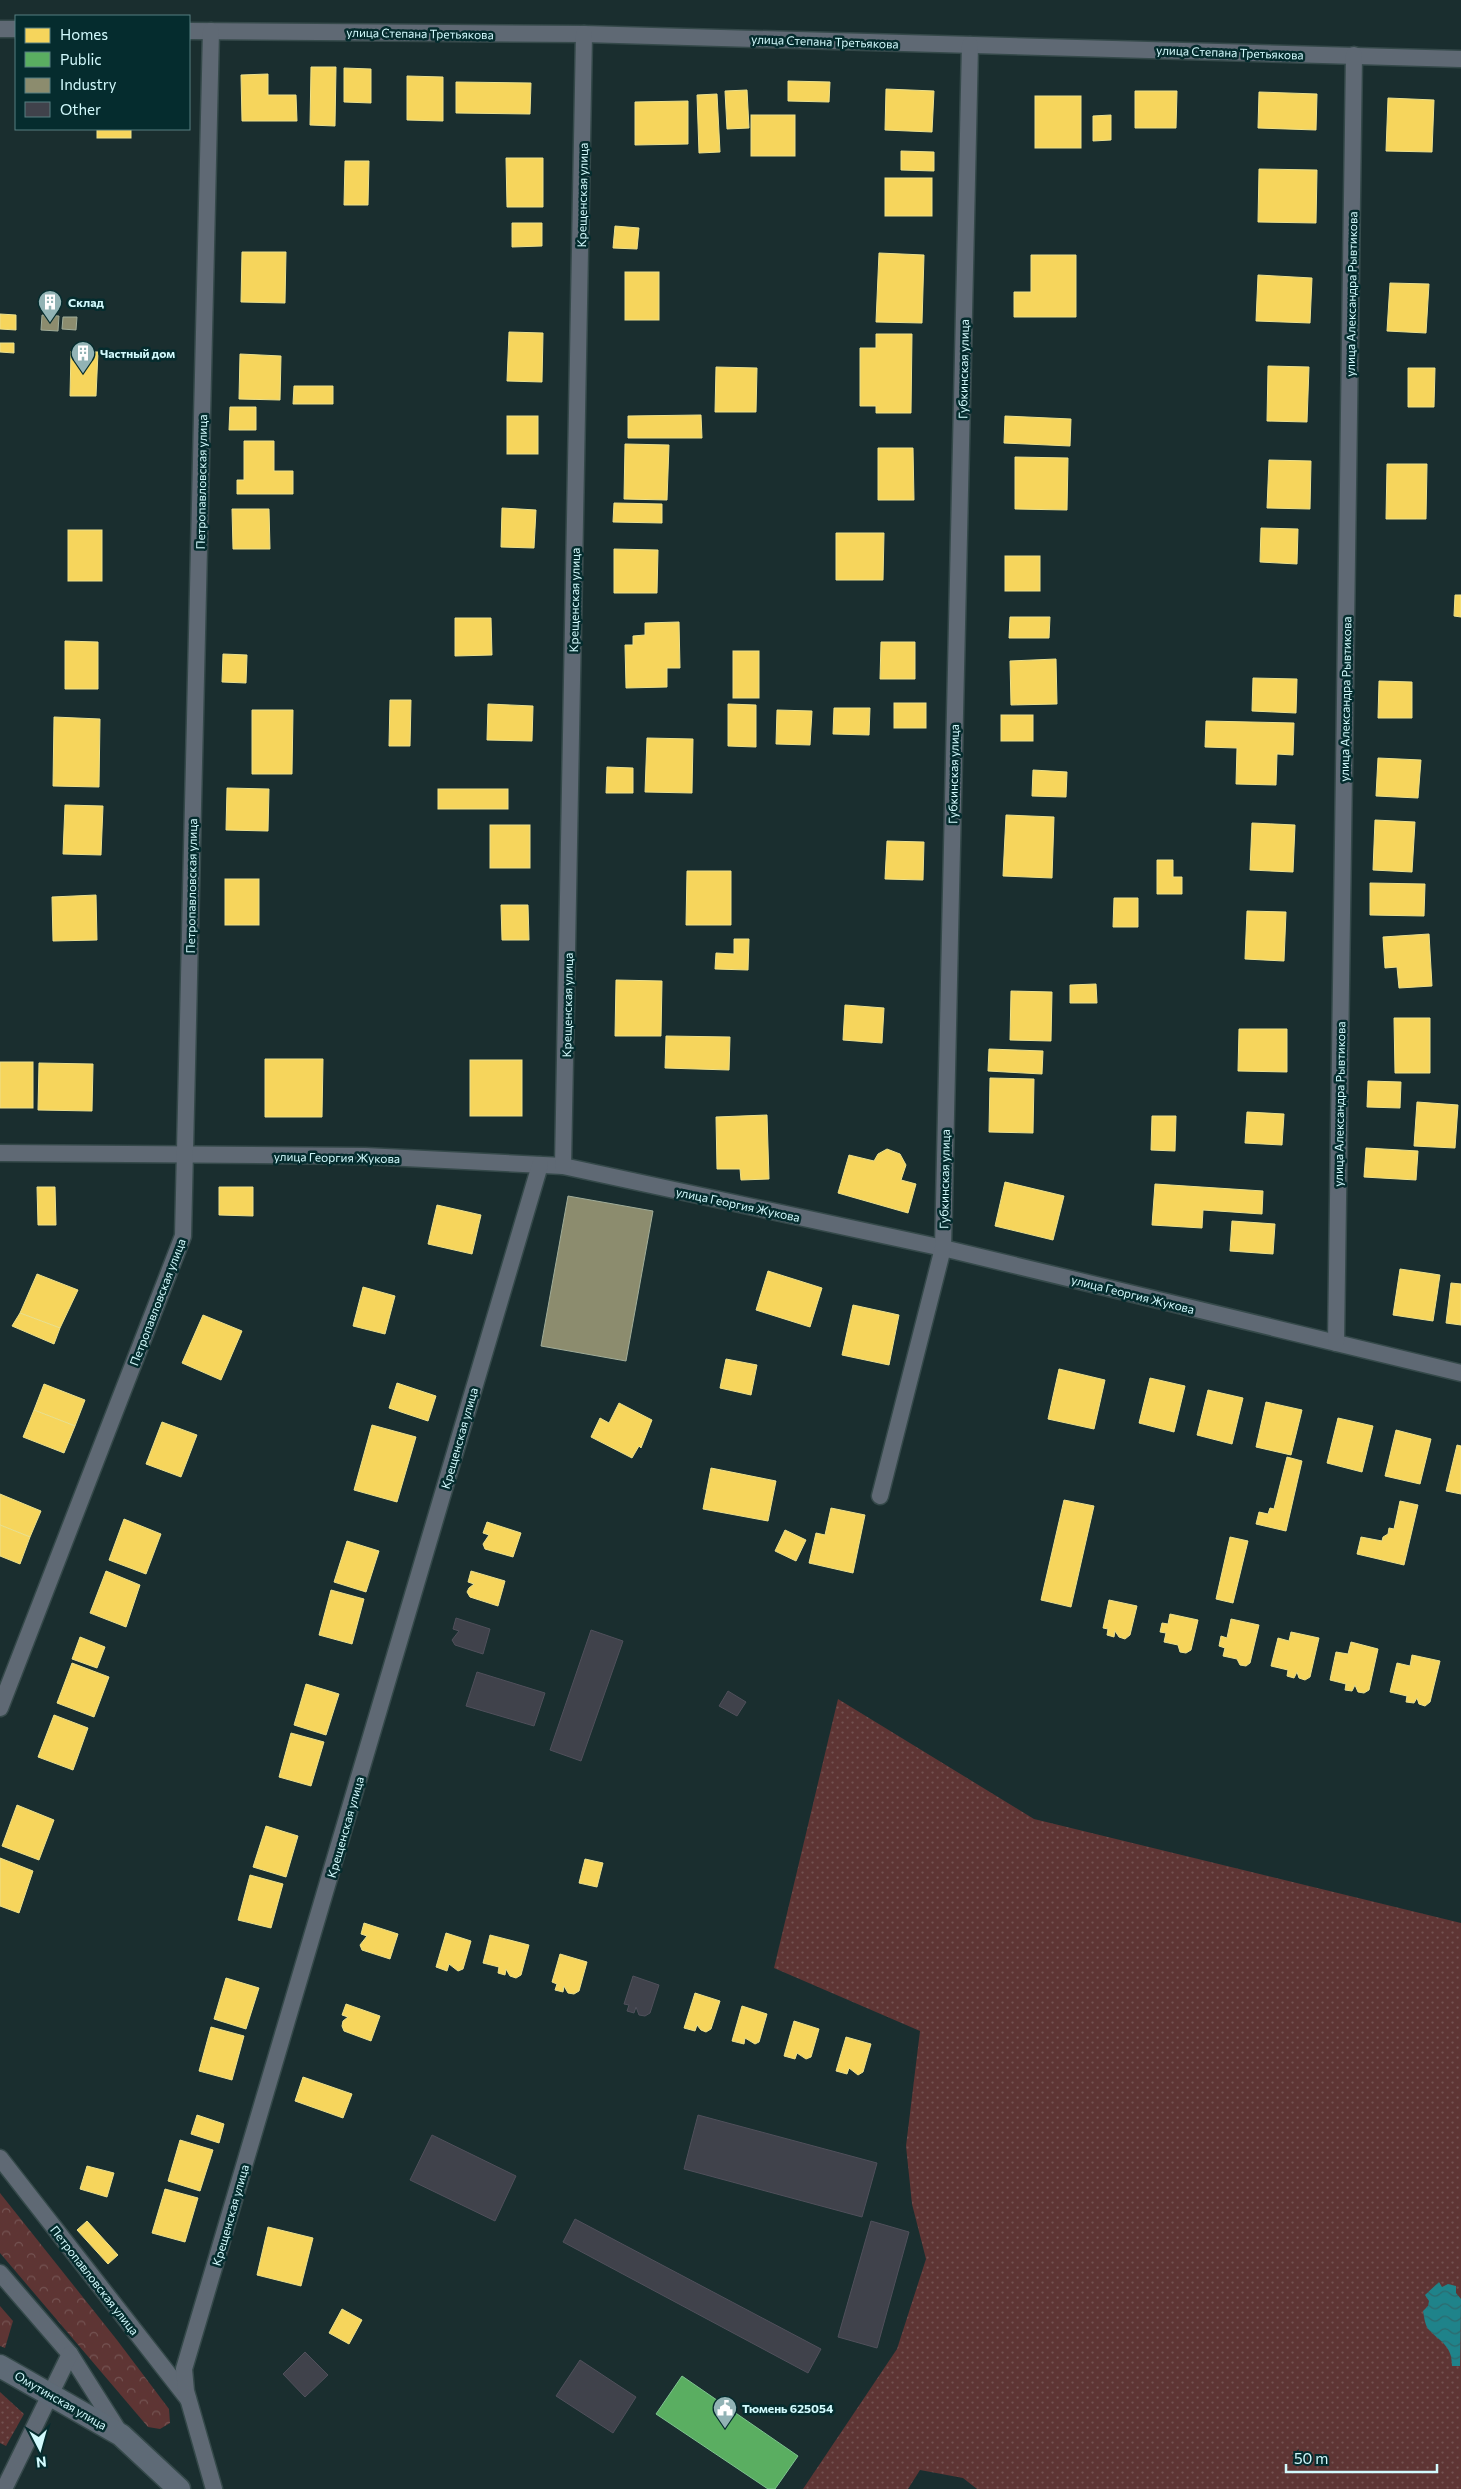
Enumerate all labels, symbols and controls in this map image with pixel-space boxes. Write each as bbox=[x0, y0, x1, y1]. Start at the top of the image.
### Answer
legend bbox=[15, 15, 190, 130]
text: Homes bbox=[60, 25, 108, 43]
street label: улица Степана Третьякова bbox=[346, 25, 494, 41]
street label: улица Степана Третьякова bbox=[751, 31, 899, 51]
street label: улица Степана Третьякова bbox=[1156, 42, 1304, 62]
text: Public bbox=[60, 50, 102, 68]
text: Industry bbox=[60, 75, 117, 93]
text: Other bbox=[60, 100, 101, 118]
street label: Крещенская улица bbox=[574, 143, 590, 247]
street label: улица Александра Рывтикова bbox=[1343, 211, 1359, 377]
building icon: Склад bbox=[37, 289, 63, 323]
place label: Склад bbox=[68, 295, 104, 309]
street label: Губкинская улица bbox=[955, 319, 971, 419]
building icon: Частный дом bbox=[70, 340, 96, 374]
place label: Частный дом bbox=[100, 346, 175, 360]
street label: Петропавловская улица bbox=[193, 414, 209, 550]
street label: Крещенская улица bbox=[566, 548, 582, 652]
street label: улица Александра Рывтикова bbox=[1337, 616, 1353, 782]
street label: Губкинская улица bbox=[945, 724, 961, 824]
street label: Петропавловская улица bbox=[183, 818, 199, 954]
street label: Крещенская улица bbox=[559, 953, 575, 1057]
street label: улица Александра Рывтикова bbox=[1331, 1021, 1347, 1187]
street label: Губкинская улица bbox=[936, 1129, 952, 1229]
street label: улица Георгия Жукова bbox=[274, 1149, 400, 1165]
street label: улица Георгия Жукова bbox=[675, 1184, 801, 1224]
street label: Петропавловская улица bbox=[126, 1236, 188, 1368]
street label: улица Георгия Жукова bbox=[1070, 1272, 1196, 1316]
street label: Крещенская улица bbox=[438, 1386, 480, 1490]
street label: Крещенская улица bbox=[324, 1775, 366, 1879]
street label: Крещенская улица bbox=[209, 2163, 251, 2267]
street label: Петропавловская улица bbox=[48, 2222, 142, 2338]
street label: Омутинская улица bbox=[13, 2368, 109, 2432]
public building icon: Тюмень 625054 bbox=[712, 2395, 738, 2429]
place label: Тюмень 625054 bbox=[742, 2401, 834, 2415]
north arrow bbox=[15, 2424, 65, 2474]
scale bar bbox=[1286, 2442, 1437, 2474]
text: 50 m bbox=[1294, 2449, 1328, 2467]
text: N bbox=[35, 2453, 48, 2471]

